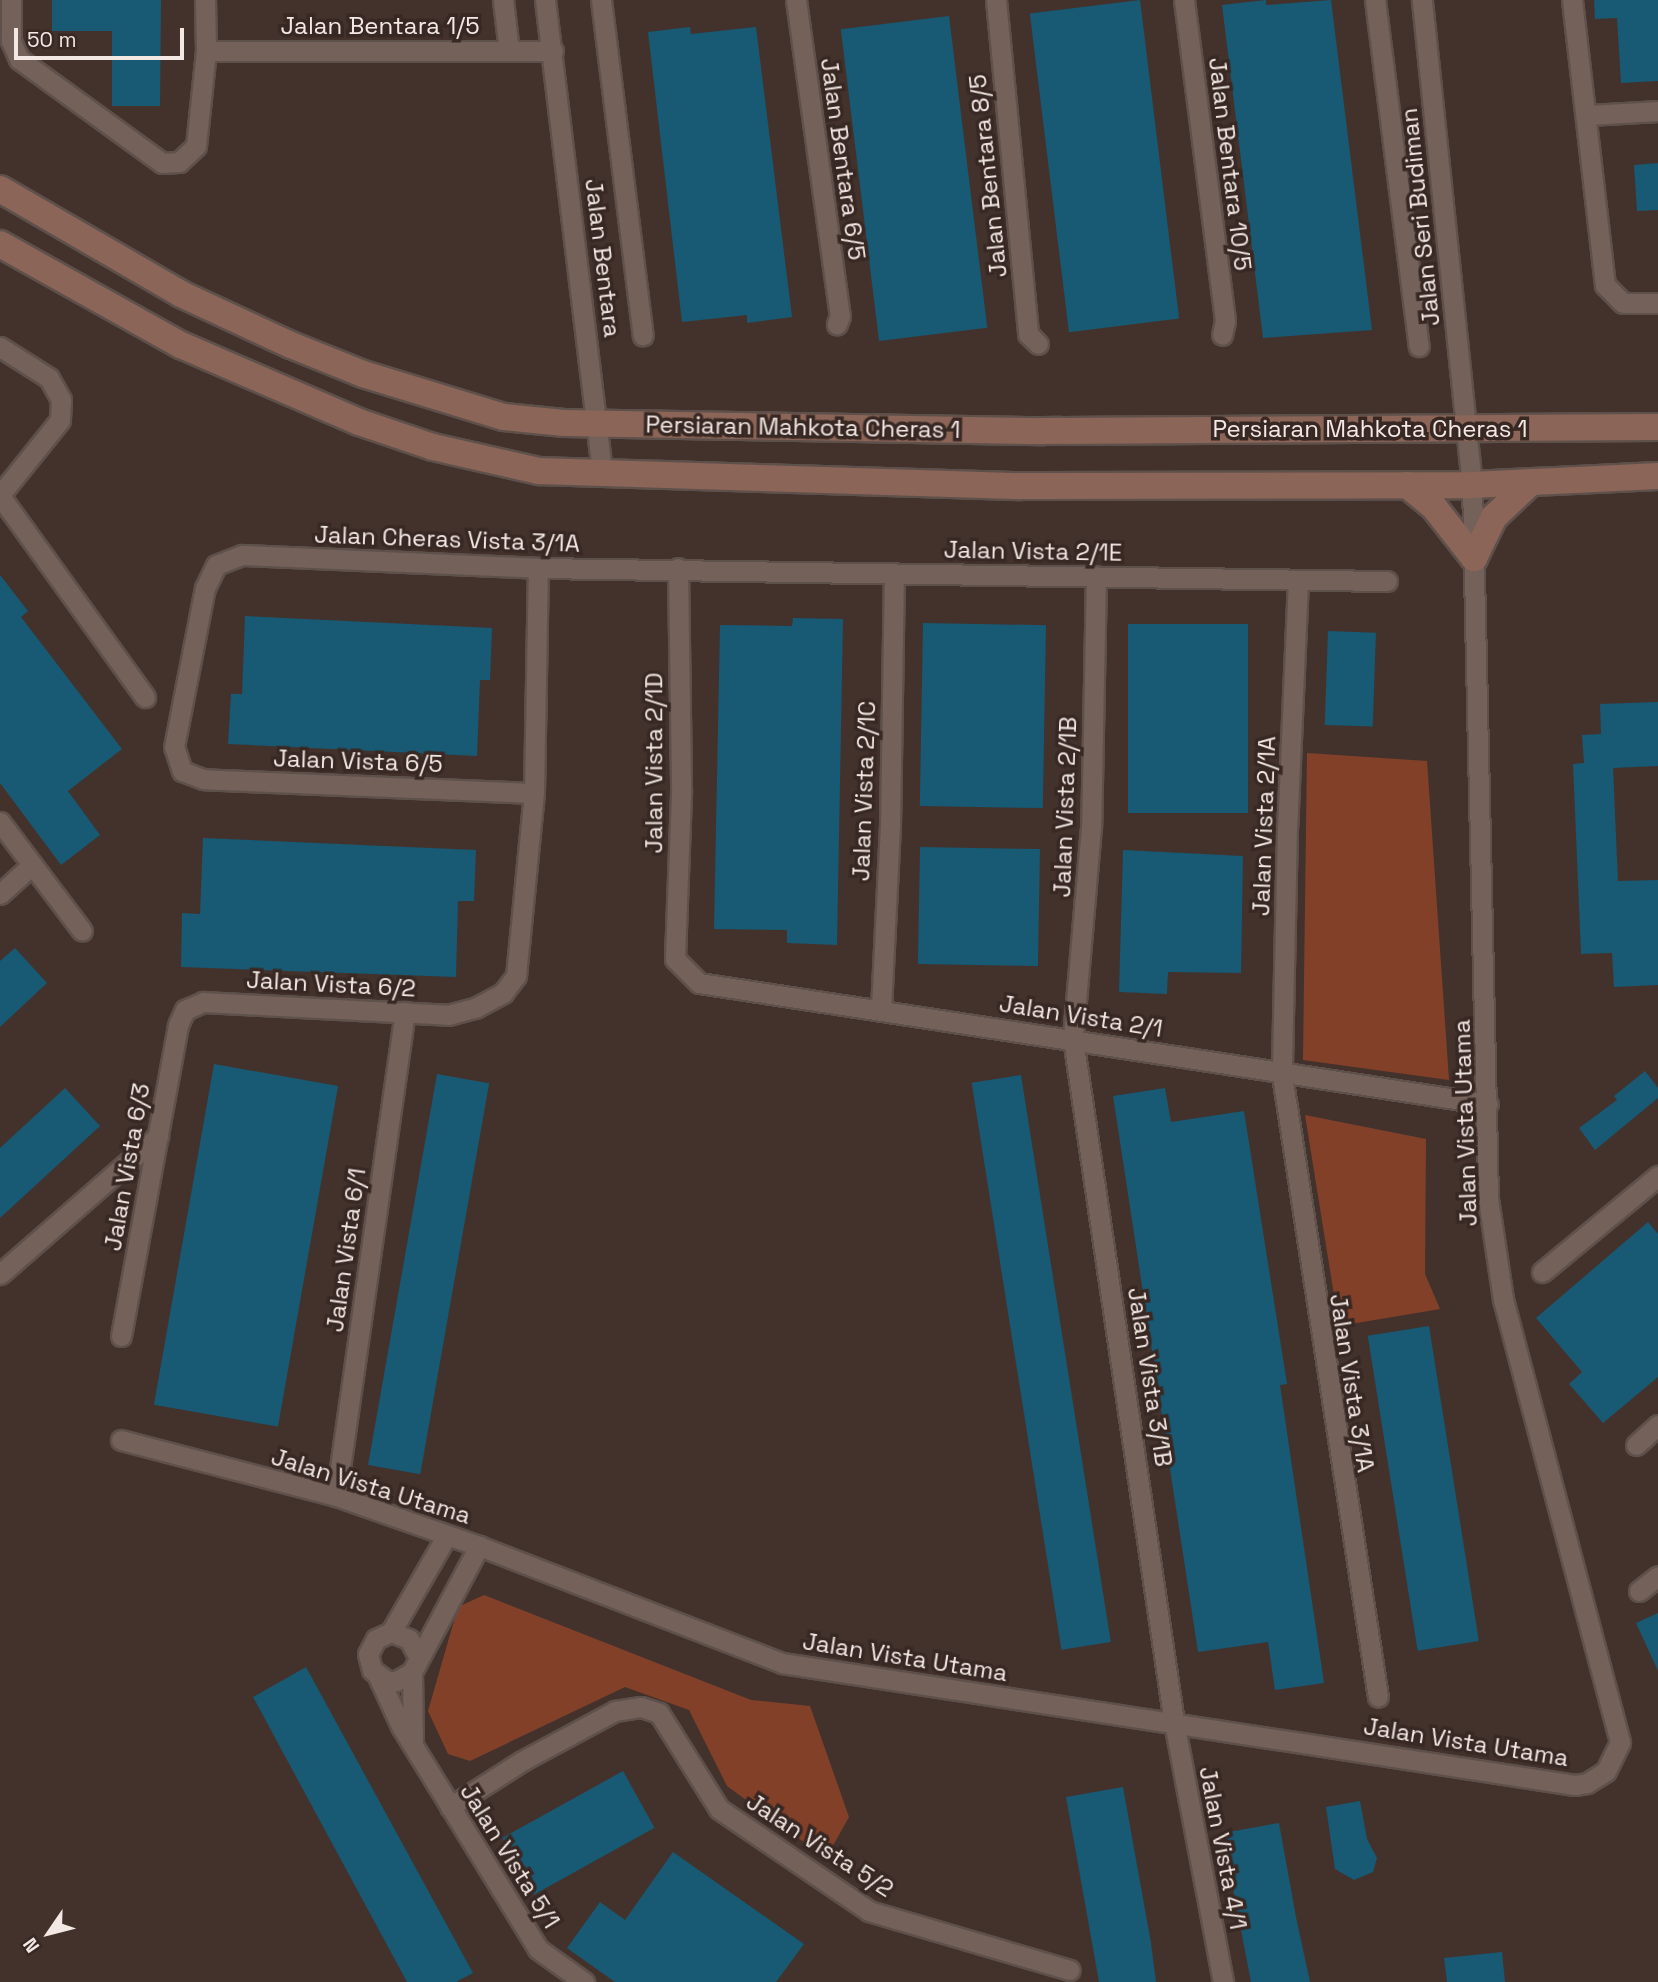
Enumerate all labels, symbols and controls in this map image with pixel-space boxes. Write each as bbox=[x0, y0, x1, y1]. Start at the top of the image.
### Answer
street label: Jalan Bentara 1/5 bbox=[280, 12, 480, 40]
scale bar bbox=[18, 14, 187, 58]
text: 50 m bbox=[27, 26, 77, 53]
street label: Jalan Bentara 6/5 bbox=[815, 56, 871, 262]
street label: Jalan Bentara 10/5 bbox=[1203, 56, 1257, 272]
street label: Jalan Bentara 8/5 bbox=[963, 73, 1013, 279]
street label: Jalan Seri Budiman bbox=[1394, 107, 1446, 327]
street label: Jalan Bentara bbox=[579, 177, 627, 339]
street label: Persiaran Mahkota Cheras 1 bbox=[645, 410, 961, 444]
street label: Persiaran Mahkota Cheras 1 bbox=[1212, 415, 1528, 443]
street label: Jalan Cheras Vista 3/1A bbox=[314, 520, 580, 558]
street label: Jalan Vista 2/1E bbox=[943, 535, 1123, 567]
street label: Jalan Vista 2/1D bbox=[640, 672, 668, 854]
street label: Jalan Vista 2/1C bbox=[846, 700, 882, 882]
street label: Jalan Vista 2/1B bbox=[1047, 716, 1083, 898]
street label: Jalan Vista 2/1A bbox=[1246, 735, 1282, 917]
street label: Jalan Vista 6/5 bbox=[273, 744, 443, 778]
street label: Jalan Vista 6/2 bbox=[245, 965, 417, 1003]
street label: Jalan Vista 2/1 bbox=[997, 989, 1165, 1043]
street label: Jalan Vista Utama bbox=[1447, 1019, 1483, 1227]
street label: Jalan Vista 6/3 bbox=[98, 1081, 156, 1253]
street label: Jalan Vista 6/1 bbox=[320, 1166, 372, 1334]
street label: Jalan Vista 3/1B bbox=[1122, 1285, 1178, 1469]
street label: Jalan Vista 3/1A bbox=[1324, 1292, 1380, 1474]
street label: Jalan Vista Utama bbox=[268, 1442, 474, 1530]
street label: Jalan Vista Utama bbox=[800, 1627, 1010, 1687]
street label: Jalan Vista Utama bbox=[1361, 1712, 1571, 1772]
street label: Jalan Vista 4/1 bbox=[1193, 1764, 1253, 1932]
street label: Jalan Vista 5/1 bbox=[454, 1778, 566, 1934]
street label: Jalan Vista 5/2 bbox=[741, 1787, 899, 1903]
north arrow bbox=[14, 1898, 84, 1968]
text: N bbox=[18, 1933, 45, 1958]

